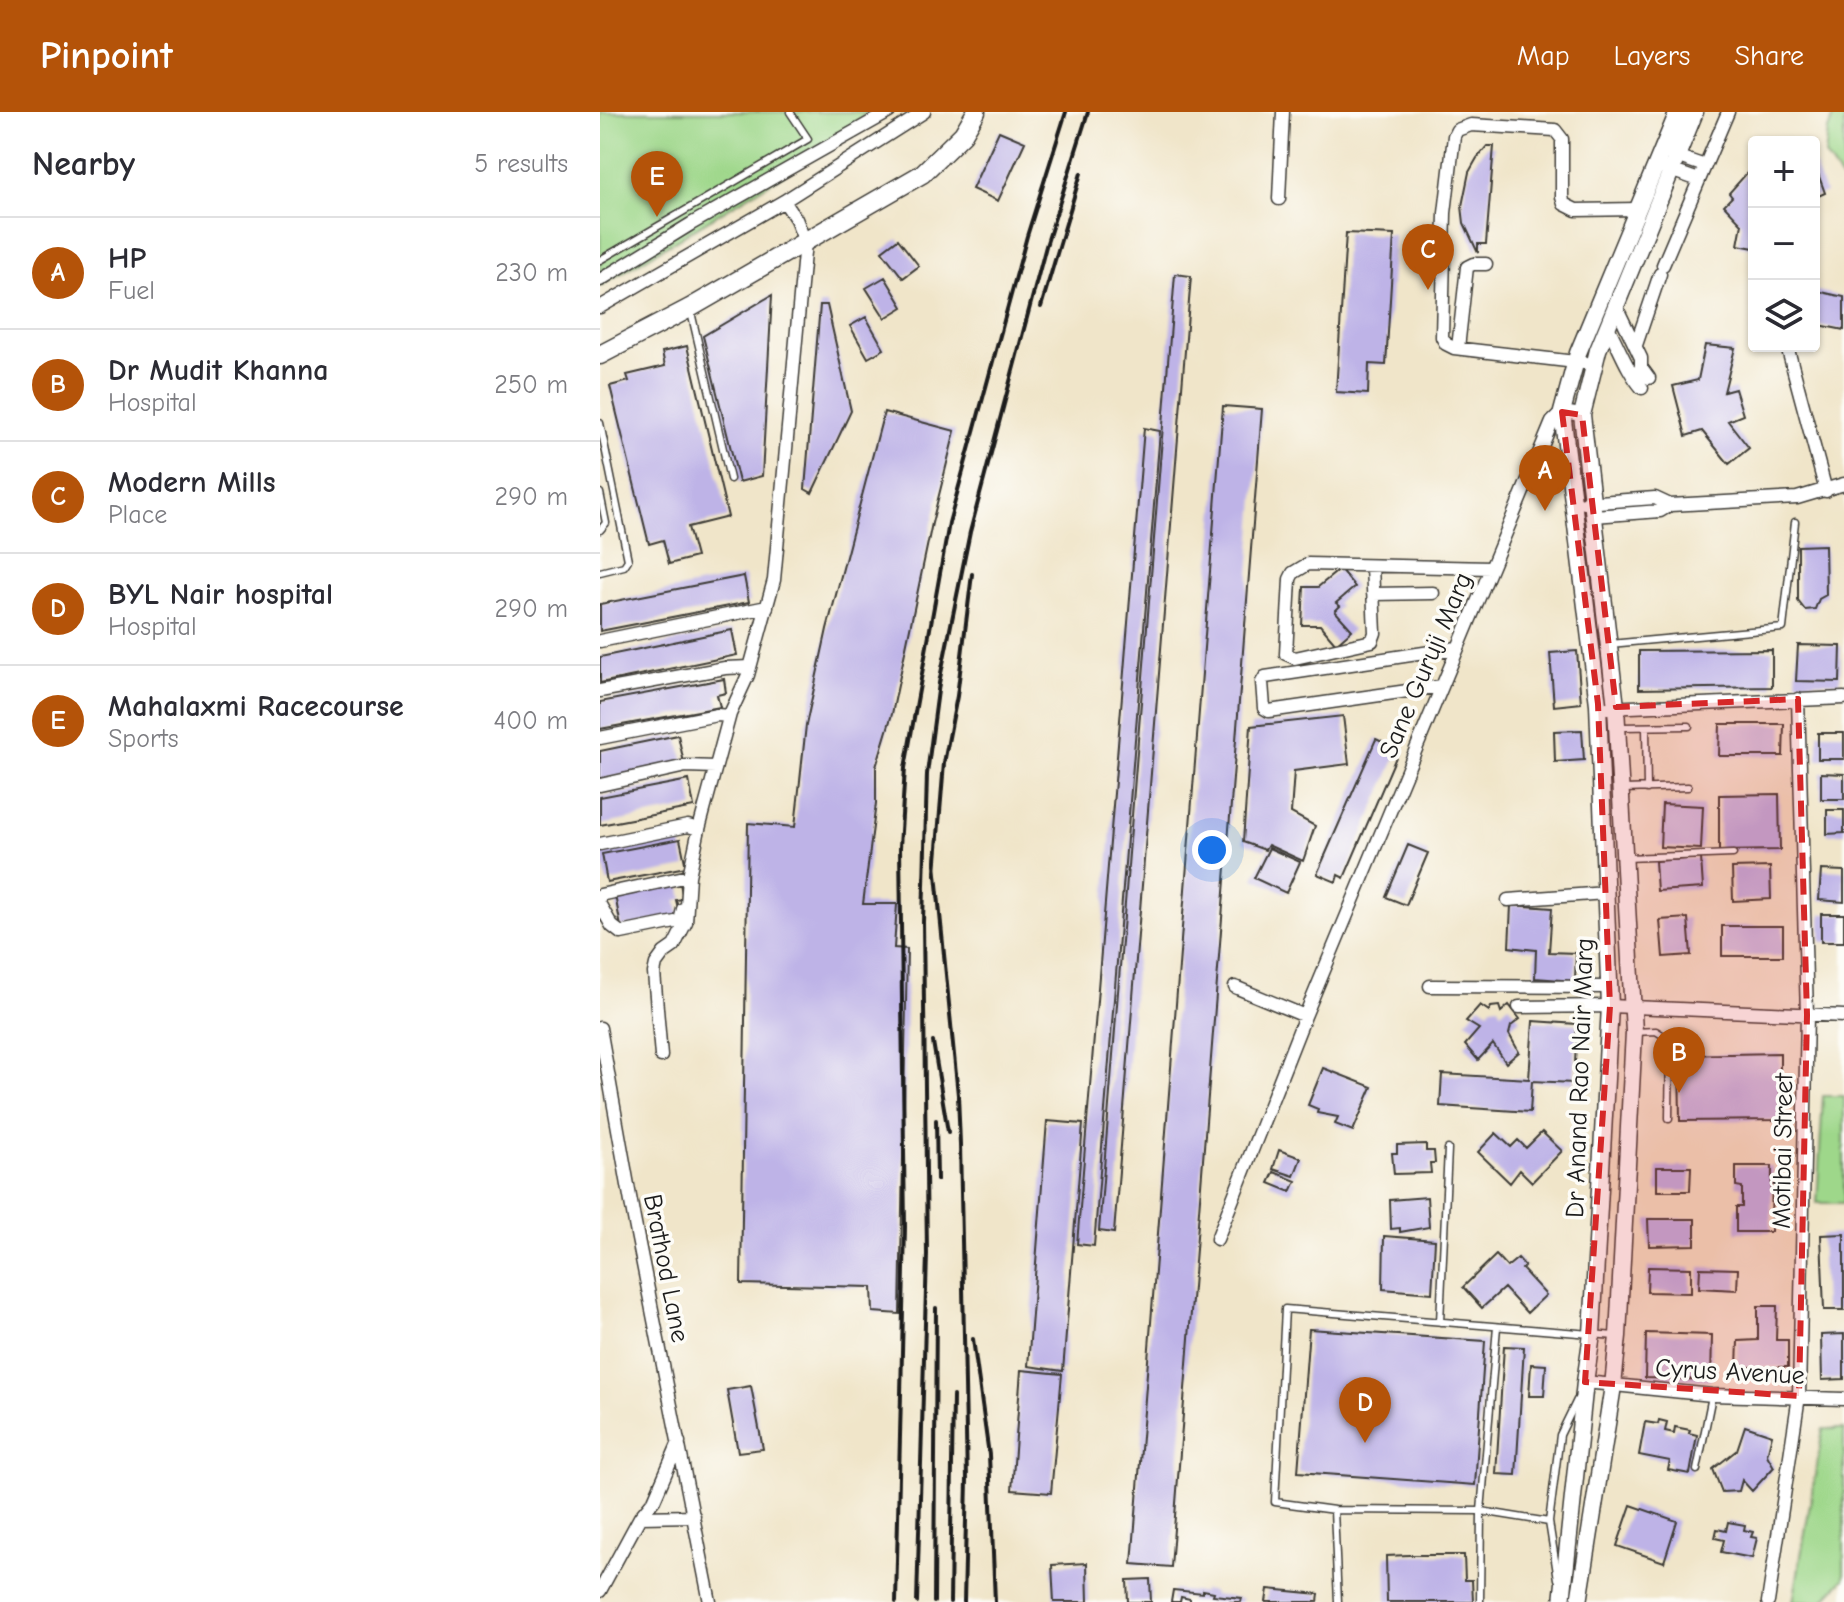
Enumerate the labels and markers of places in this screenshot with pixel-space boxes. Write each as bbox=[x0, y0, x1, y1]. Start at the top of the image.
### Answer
pin: E bbox=[631, 151, 683, 217]
pin: C bbox=[1402, 224, 1454, 290]
pin: A bbox=[1519, 445, 1571, 511]
pin: B bbox=[1653, 1027, 1705, 1093]
pin: D bbox=[1339, 1377, 1391, 1443]

